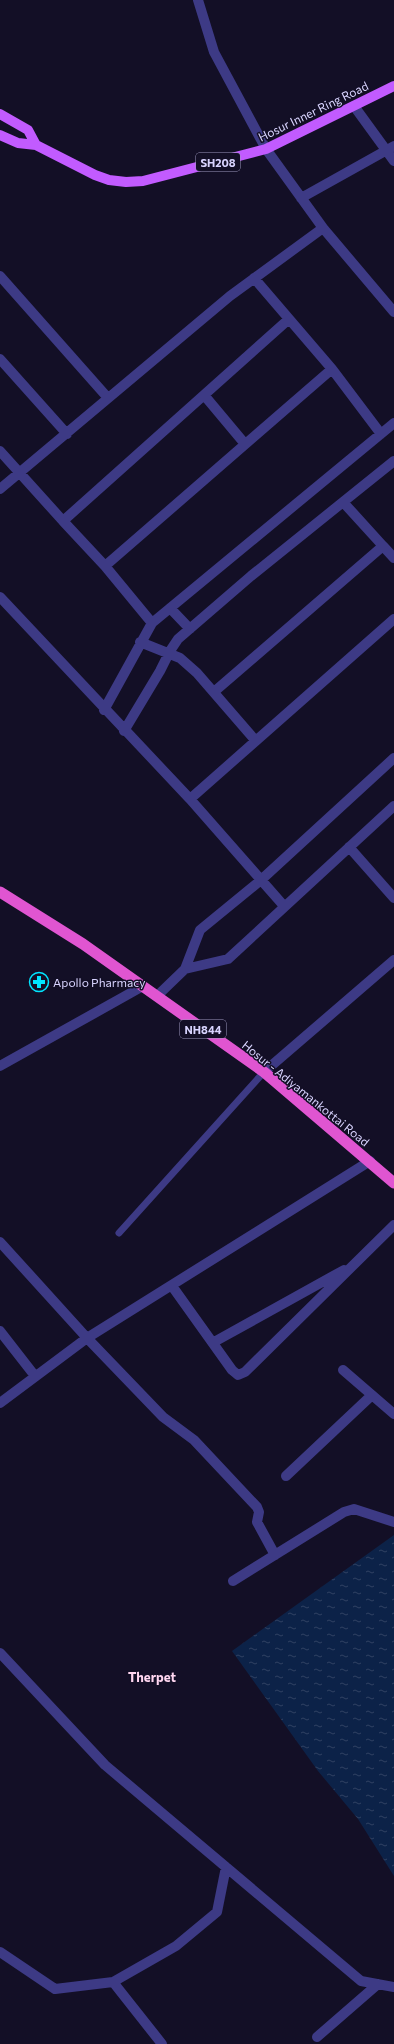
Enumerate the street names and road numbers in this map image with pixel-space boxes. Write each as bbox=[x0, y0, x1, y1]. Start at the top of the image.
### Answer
street label: Hosur Inner Ring Road bbox=[256, 78, 370, 144]
road number: SH208 bbox=[196, 153, 240, 171]
road number: NH844 bbox=[180, 1020, 226, 1038]
street label: Hosur - Adiyamankottai Road bbox=[240, 1037, 372, 1149]

